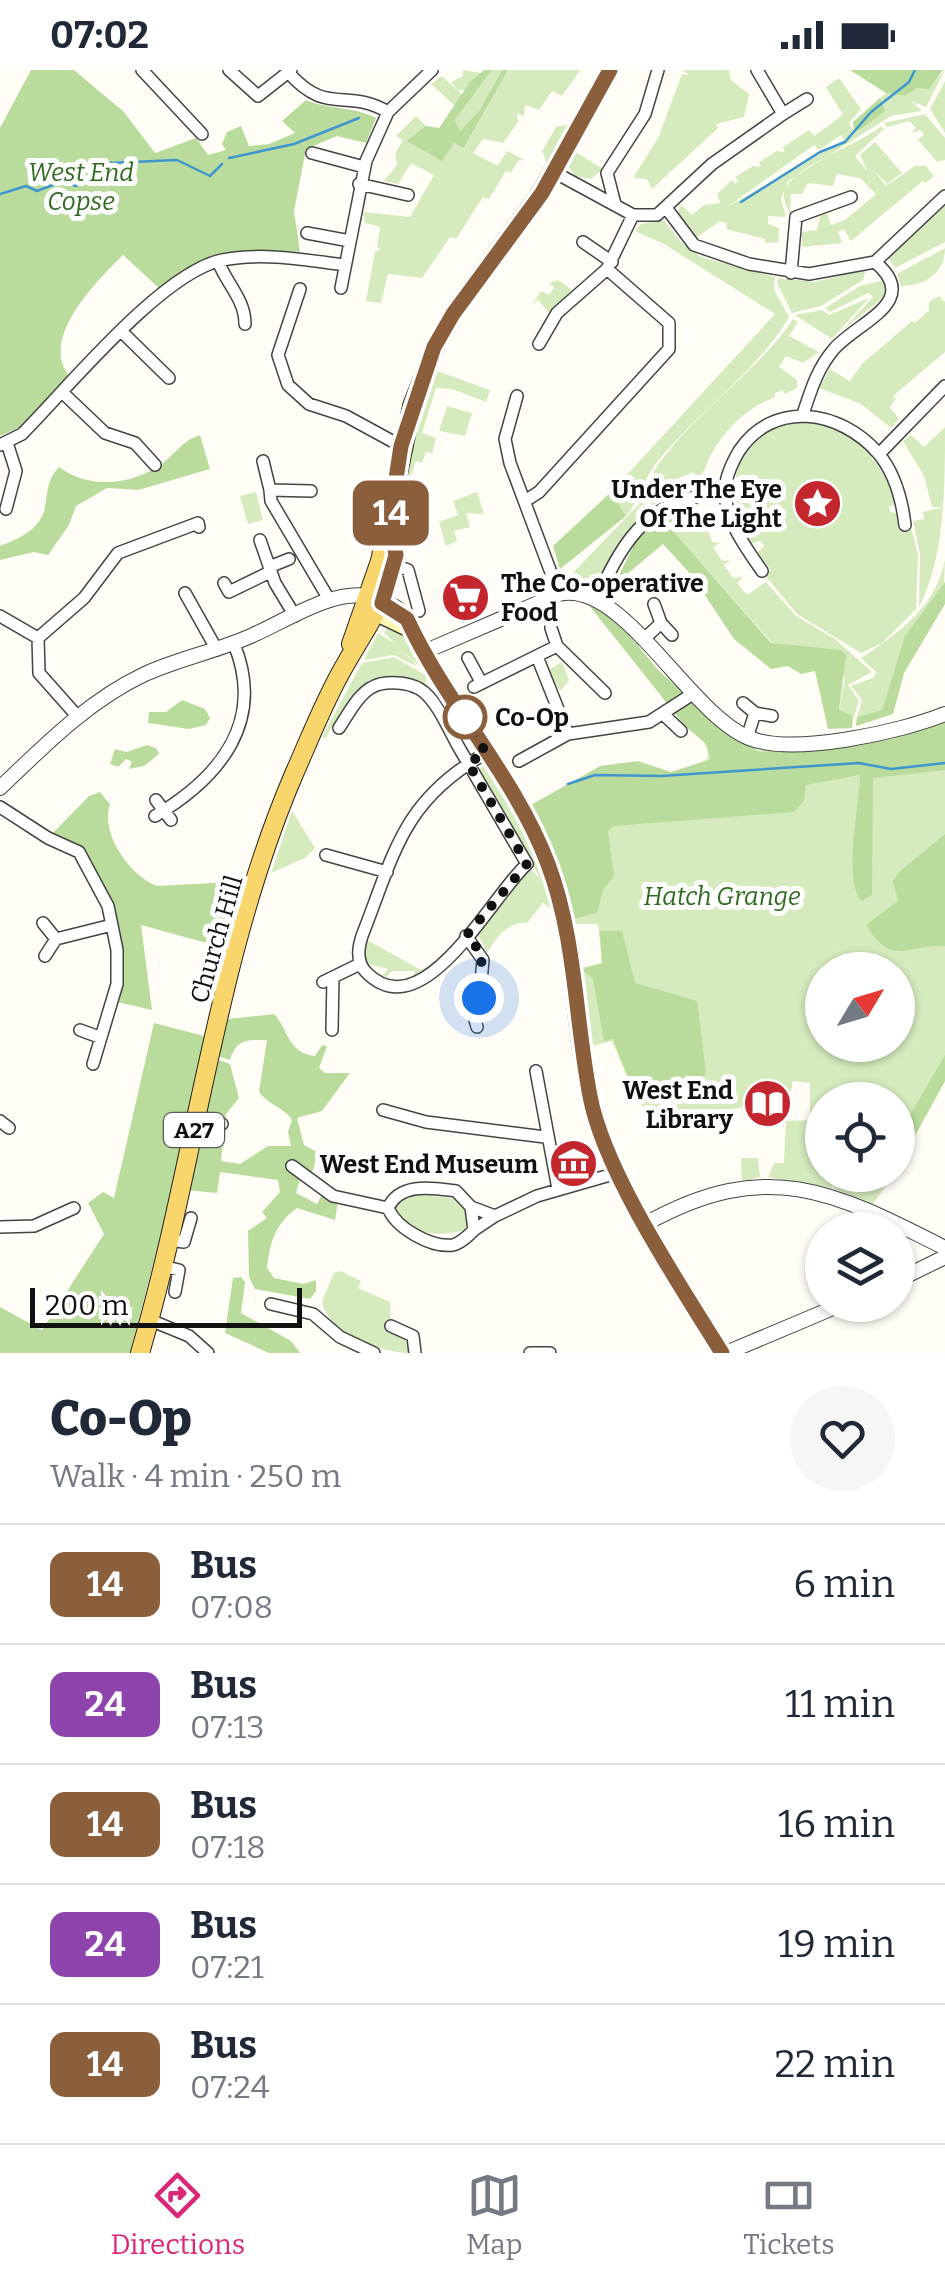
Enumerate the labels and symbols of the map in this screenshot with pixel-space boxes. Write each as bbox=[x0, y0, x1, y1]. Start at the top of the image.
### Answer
park label: West End Copse bbox=[28, 158, 134, 217]
place label: Under The Eye Of The Light bbox=[611, 475, 782, 534]
place icon: Under The Eye Of The Light bbox=[791, 477, 843, 529]
line badge: 14 bbox=[346, 480, 436, 546]
place label: The Co-operative Food bbox=[501, 569, 704, 628]
supermarket icon: The Co-operative Food bbox=[440, 571, 492, 623]
marker: Co-Op bbox=[444, 696, 486, 738]
place label: Co-Op bbox=[495, 703, 569, 733]
street label: Church Hill bbox=[184, 872, 250, 1007]
park label: Hatch Grange bbox=[643, 882, 801, 912]
north arrow bbox=[805, 952, 915, 1062]
your location bbox=[454, 973, 504, 1023]
place label: West End Library bbox=[623, 1076, 733, 1135]
library icon: West End Library bbox=[742, 1078, 794, 1130]
road number: A27 bbox=[164, 1113, 224, 1147]
museum icon: West End Museum bbox=[547, 1138, 599, 1190]
place label: West End Museum bbox=[320, 1150, 538, 1180]
scale bar bbox=[30, 1283, 302, 1328]

